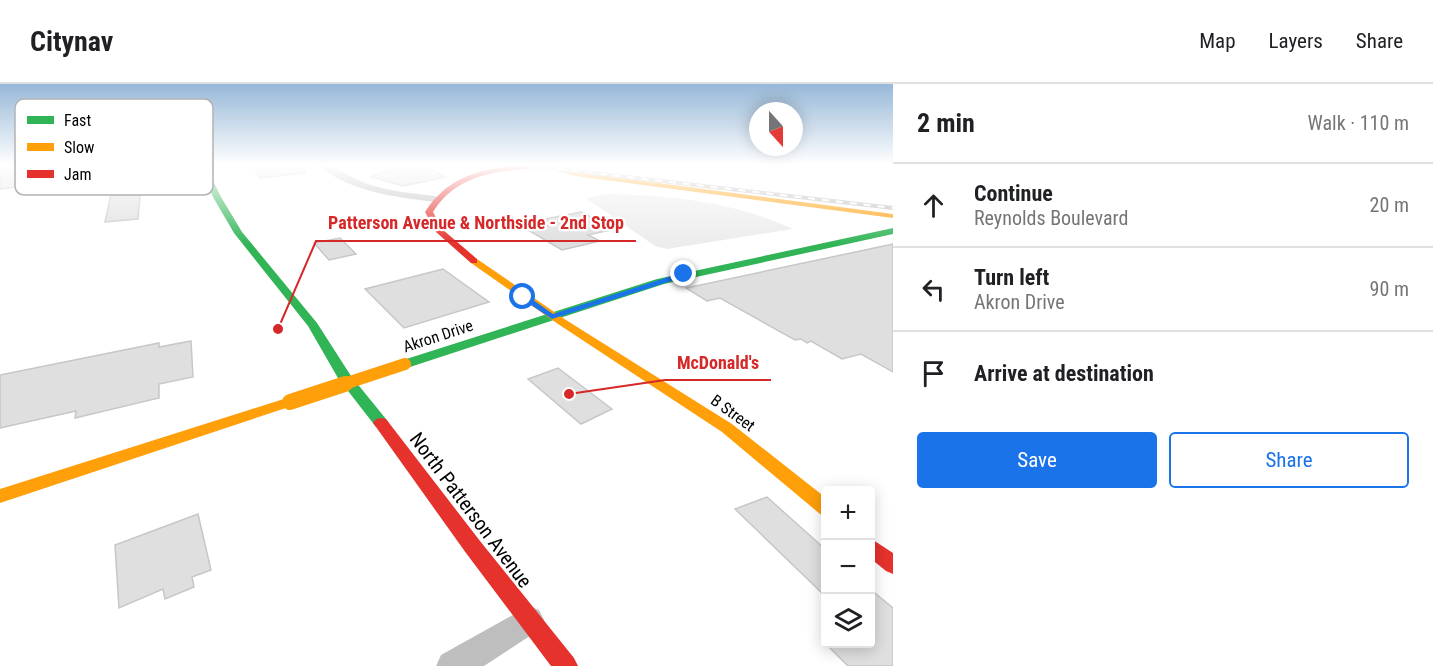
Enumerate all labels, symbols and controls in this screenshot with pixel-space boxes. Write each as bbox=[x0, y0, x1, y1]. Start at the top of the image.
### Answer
text: Citynav bbox=[30, 25, 113, 58]
text: Map bbox=[1199, 29, 1236, 53]
text: Layers bbox=[1269, 29, 1323, 53]
text: Share bbox=[1356, 29, 1403, 53]
legend bbox=[15, 99, 213, 195]
north arrow bbox=[749, 102, 803, 156]
text: 2 min bbox=[917, 108, 975, 138]
text: Fast bbox=[64, 111, 91, 130]
text: Walk · 110 m bbox=[1308, 111, 1409, 135]
text: Slow bbox=[64, 138, 94, 157]
text: Jam bbox=[64, 165, 91, 184]
text: Continue bbox=[974, 181, 1053, 206]
icon: ahead bbox=[917, 189, 950, 222]
text: 20 m bbox=[1370, 193, 1409, 217]
callout: Patterson Avenue & Northside - 2nd Stop bbox=[316, 205, 636, 241]
text: Reynolds Boulevard bbox=[974, 206, 1128, 230]
text: Patterson Avenue & Northside - 2nd Stop bbox=[328, 212, 624, 233]
route end bbox=[670, 260, 696, 286]
text: Turn left bbox=[974, 265, 1049, 290]
icon: left bbox=[917, 273, 950, 306]
text: 90 m bbox=[1370, 277, 1409, 301]
route start bbox=[509, 283, 535, 309]
text: Akron Drive bbox=[974, 290, 1065, 314]
street label: Akron Drive bbox=[401, 316, 475, 356]
callout: McDonald's bbox=[665, 344, 771, 380]
text: McDonald's bbox=[677, 352, 759, 373]
icon: arrive bbox=[917, 357, 950, 390]
text: Arrive at destination bbox=[974, 361, 1154, 386]
street label: B Street bbox=[707, 391, 759, 436]
street label: North Patterson Avenue bbox=[405, 428, 537, 592]
button: Save bbox=[917, 432, 1157, 488]
button: Share bbox=[1169, 432, 1409, 488]
map controls bbox=[821, 486, 875, 648]
button: + bbox=[821, 486, 875, 540]
button: − bbox=[821, 540, 875, 594]
button: layers bbox=[821, 594, 875, 648]

